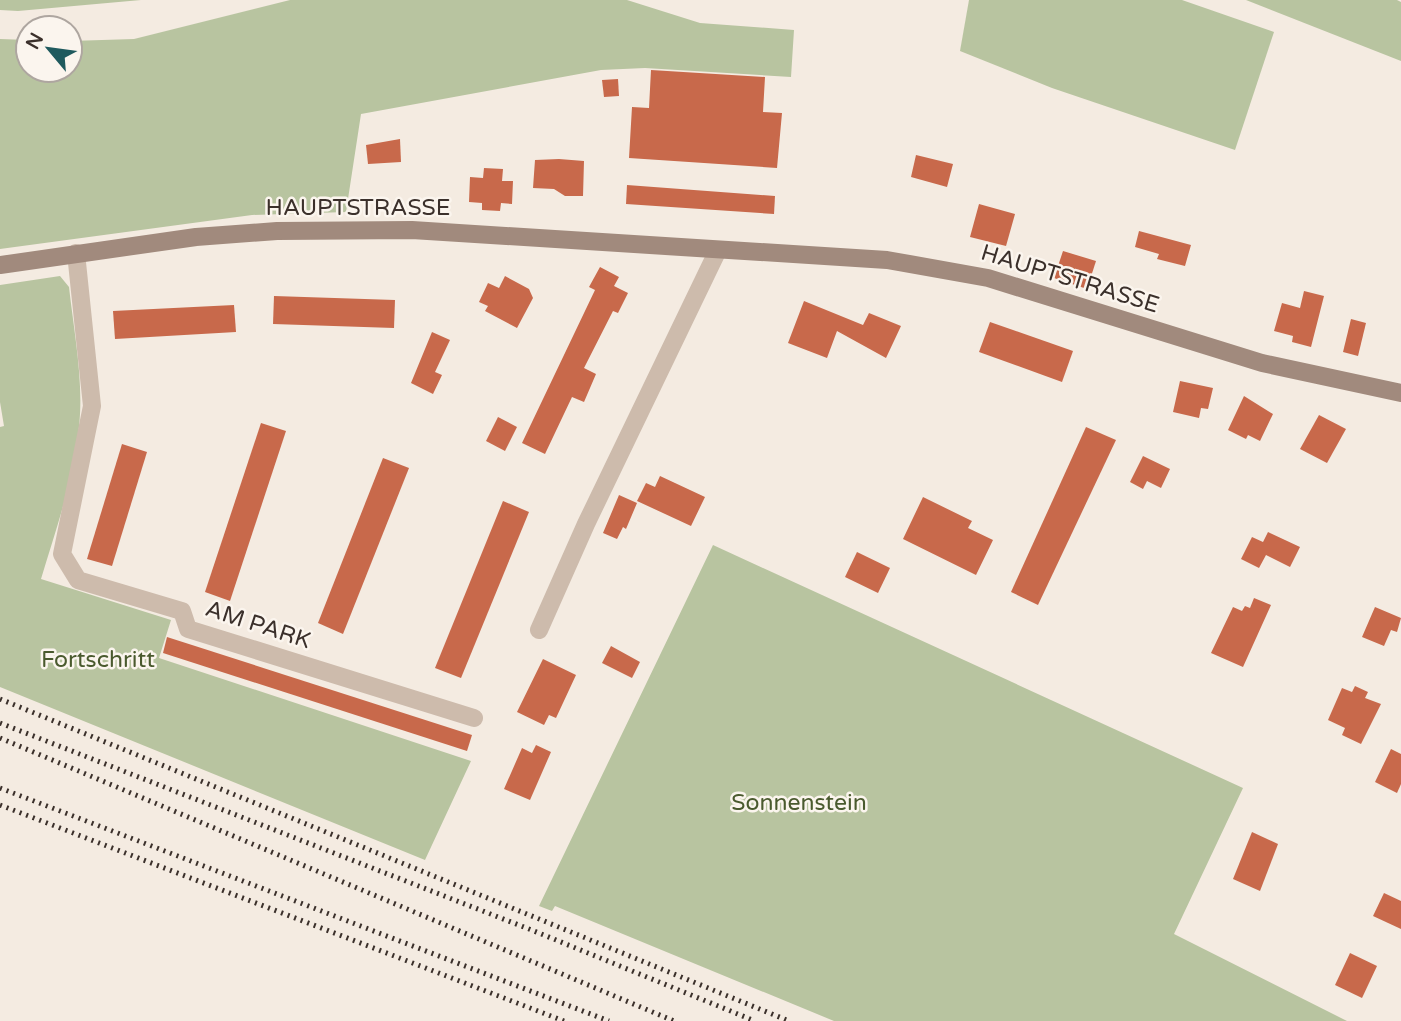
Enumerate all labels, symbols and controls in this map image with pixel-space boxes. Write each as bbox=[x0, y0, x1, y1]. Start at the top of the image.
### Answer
north arrow bbox=[14, 14, 84, 84]
text: N bbox=[22, 29, 48, 53]
street label: HAUPTSTRASSE bbox=[266, 194, 450, 222]
street label: HAUPTSTRASSE bbox=[978, 239, 1162, 319]
street label: AM PARK bbox=[202, 595, 314, 655]
park label: Fortschritt bbox=[41, 646, 155, 674]
park label: Sonnenstein bbox=[731, 789, 867, 817]

